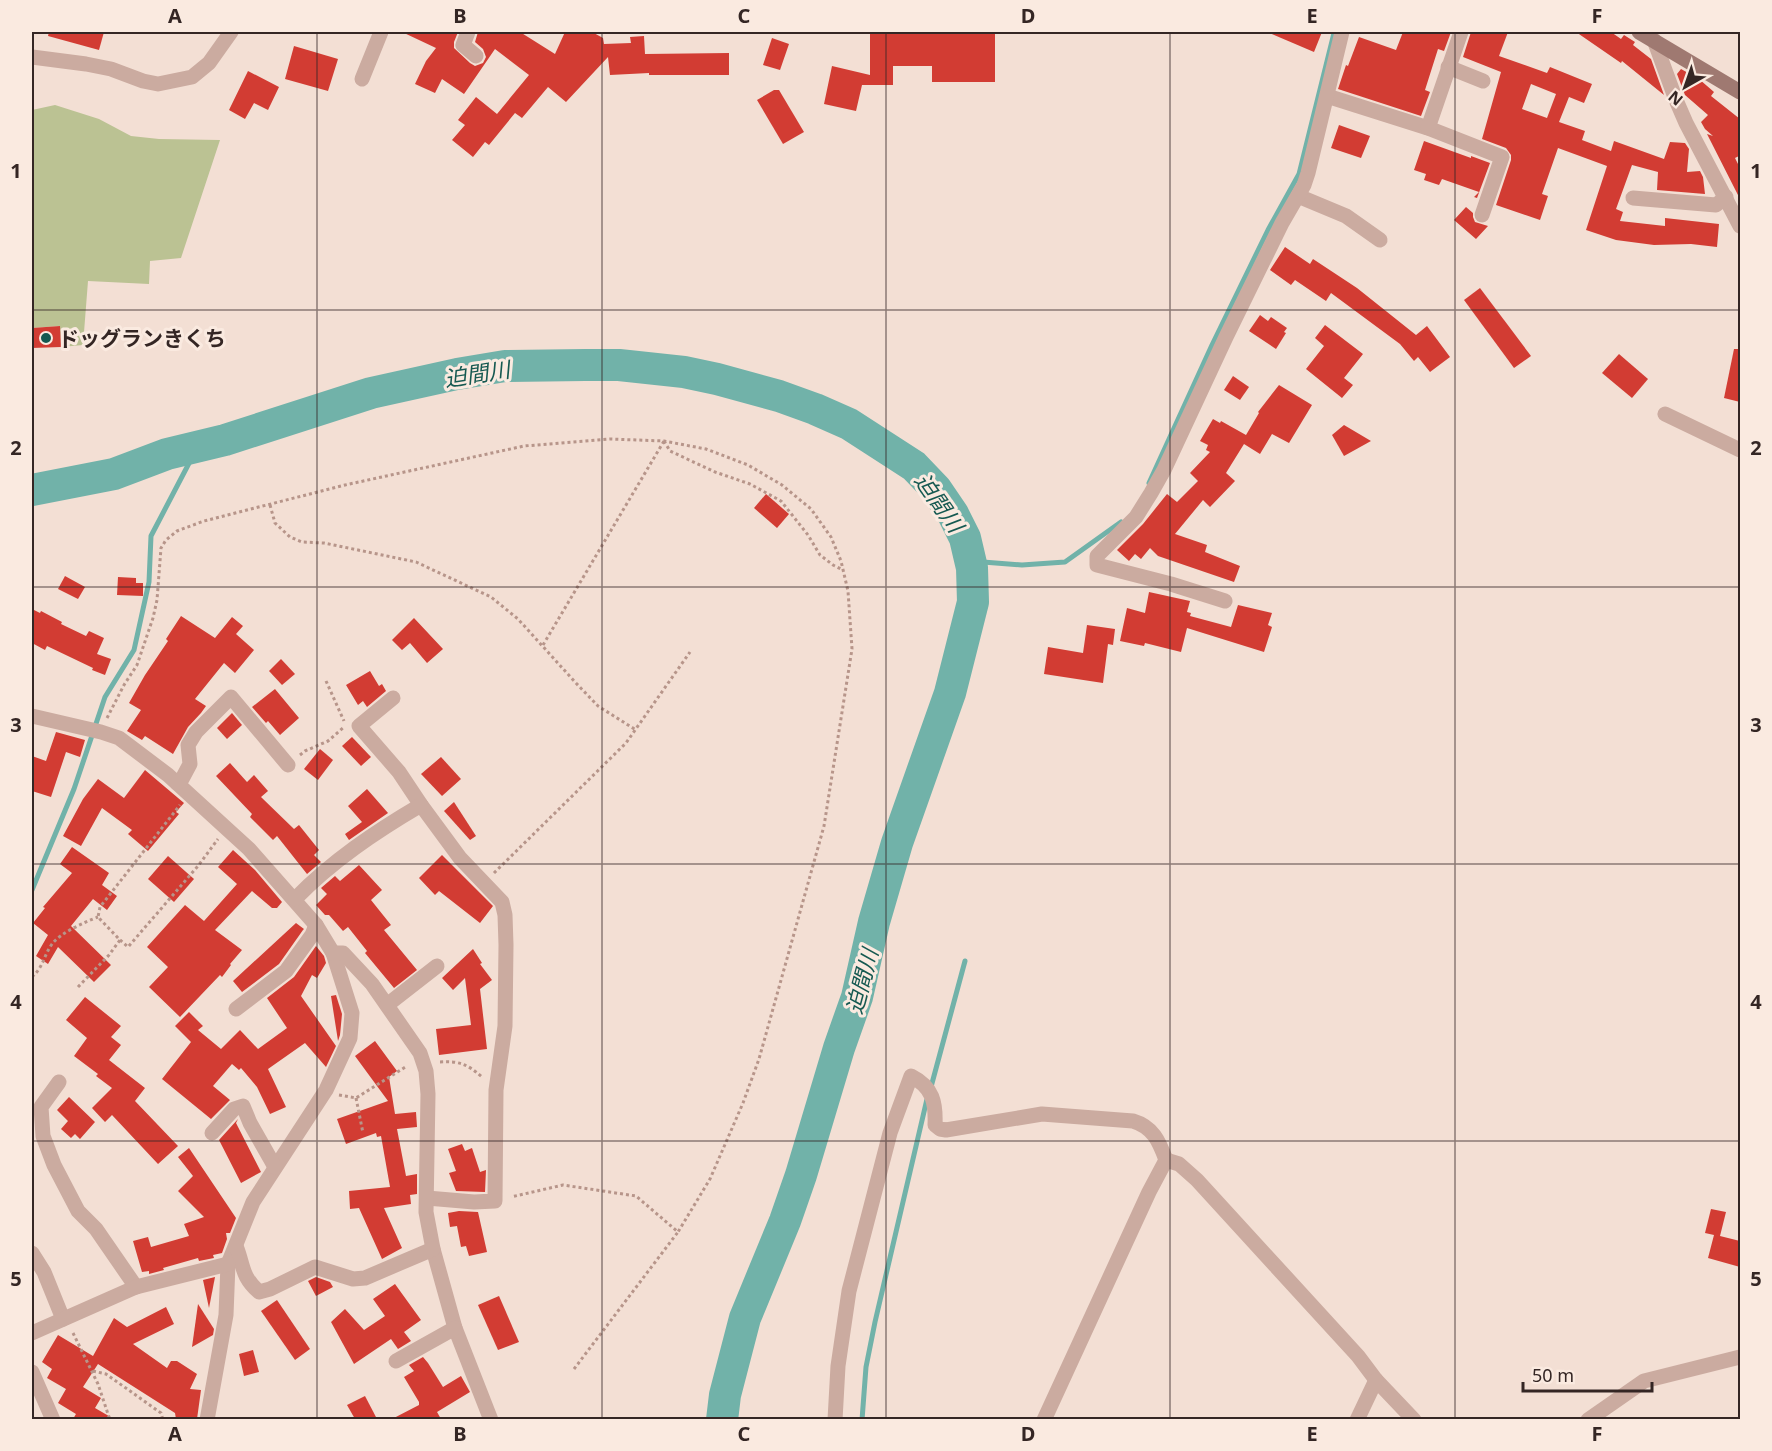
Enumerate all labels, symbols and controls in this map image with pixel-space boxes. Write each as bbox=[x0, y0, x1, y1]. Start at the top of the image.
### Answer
text: A bbox=[168, 2, 182, 29]
text: B bbox=[453, 2, 467, 29]
text: C bbox=[738, 2, 751, 29]
text: D bbox=[1021, 2, 1035, 29]
text: E bbox=[1306, 2, 1318, 29]
text: F bbox=[1592, 2, 1602, 29]
north arrow bbox=[1655, 57, 1715, 117]
text: N bbox=[1663, 86, 1687, 111]
text: 1 bbox=[10, 157, 22, 184]
text: 1 bbox=[1750, 157, 1762, 184]
place label: ドッグランきくち bbox=[58, 324, 226, 352]
marker: ドッグランきくち bbox=[39, 331, 53, 345]
water label: 迫間川 bbox=[442, 353, 514, 393]
text: 2 bbox=[10, 434, 22, 461]
text: 2 bbox=[1750, 434, 1762, 461]
water label: 迫間川 bbox=[909, 466, 972, 539]
text: 3 bbox=[10, 711, 22, 738]
text: 3 bbox=[1750, 711, 1762, 738]
water label: 迫間川 bbox=[838, 943, 885, 1017]
text: 4 bbox=[10, 988, 22, 1015]
text: 4 bbox=[1750, 988, 1762, 1015]
text: 5 bbox=[10, 1265, 22, 1292]
text: 5 bbox=[1750, 1265, 1762, 1292]
scale bar bbox=[1523, 1355, 1652, 1393]
text: 50 m bbox=[1532, 1363, 1574, 1387]
text: A bbox=[168, 1420, 182, 1447]
text: B bbox=[453, 1420, 467, 1447]
text: C bbox=[738, 1420, 751, 1447]
text: D bbox=[1021, 1420, 1035, 1447]
text: E bbox=[1306, 1420, 1318, 1447]
text: F bbox=[1592, 1420, 1602, 1447]

